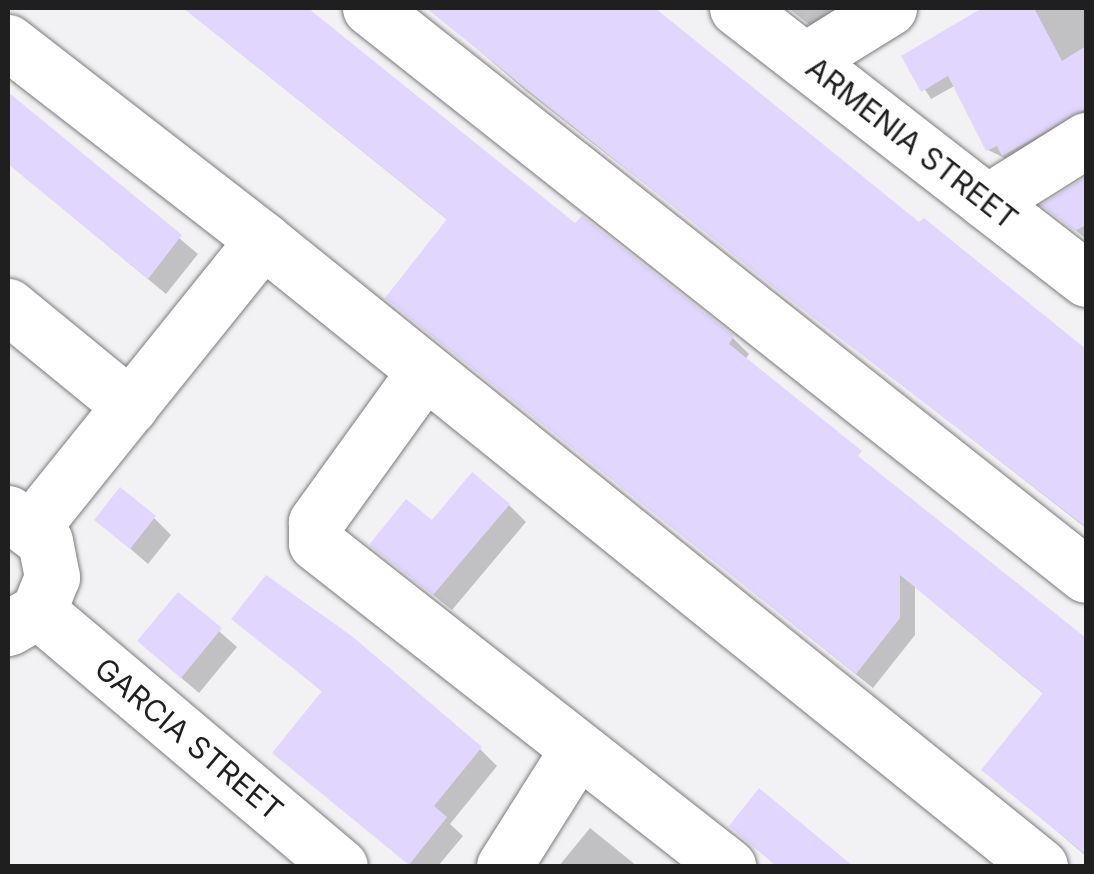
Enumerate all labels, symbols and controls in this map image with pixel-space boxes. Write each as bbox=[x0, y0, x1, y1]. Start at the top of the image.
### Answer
street label: ARMENIA STREET bbox=[799, 49, 1025, 237]
street label: GARCIA STREET bbox=[88, 650, 290, 828]

